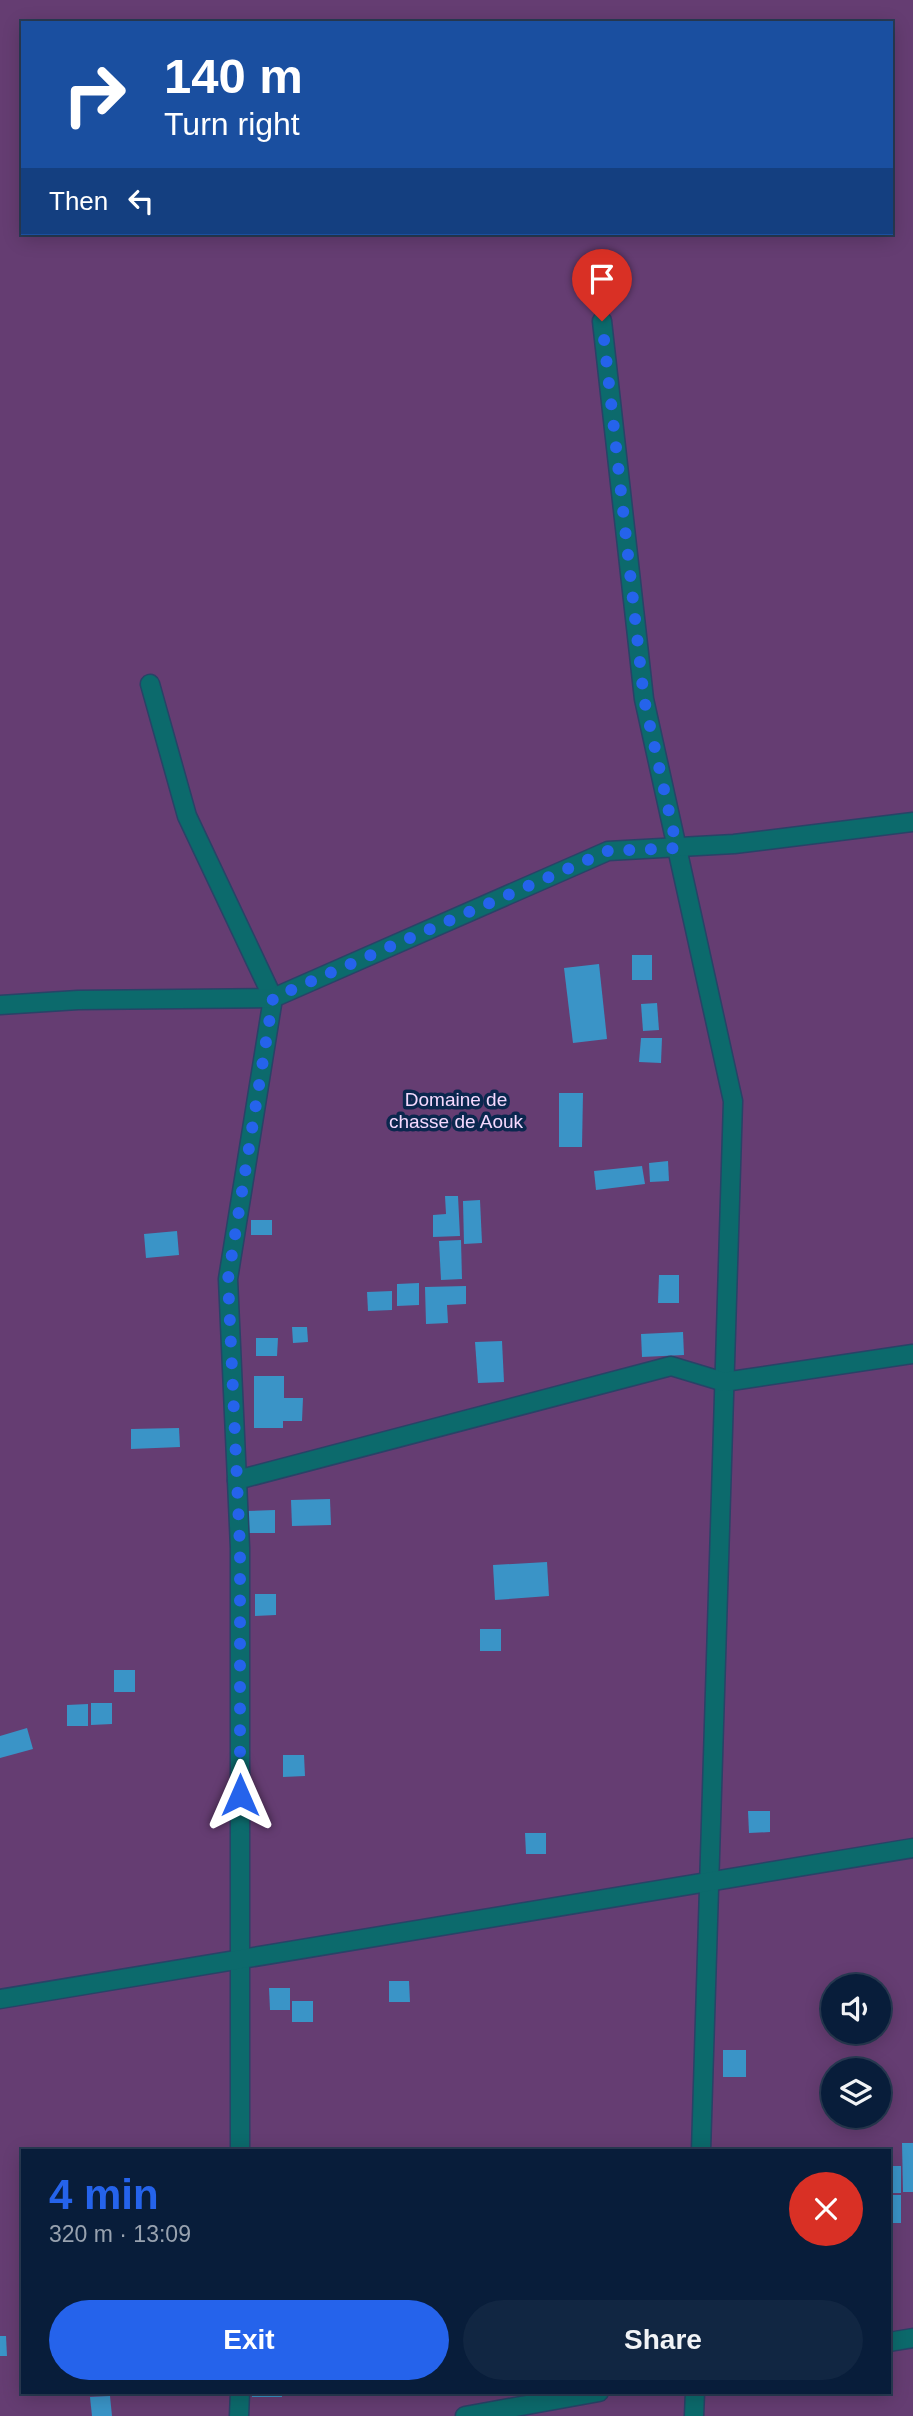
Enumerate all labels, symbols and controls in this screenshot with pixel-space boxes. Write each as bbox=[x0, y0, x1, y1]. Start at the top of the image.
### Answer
icon: right bbox=[49, 49, 140, 140]
text: 140 m bbox=[164, 49, 303, 103]
text: Turn right bbox=[164, 106, 300, 142]
icon: left bbox=[122, 182, 160, 220]
text: Then bbox=[49, 186, 108, 216]
pin bbox=[572, 249, 632, 321]
icon: arrive bbox=[583, 260, 621, 298]
park label: Domaine de chasse de Aouk bbox=[389, 1089, 524, 1132]
position arrow bbox=[203, 1758, 277, 1832]
map controls bbox=[821, 1974, 891, 2128]
button: sound bbox=[821, 1974, 891, 2044]
button: layers bbox=[821, 2058, 891, 2128]
text: 4 min bbox=[49, 2171, 159, 2218]
button: close bbox=[789, 2172, 863, 2246]
text: 320 m · 13:09 bbox=[49, 2221, 191, 2247]
button: Exit bbox=[49, 2300, 449, 2380]
button: Share bbox=[463, 2300, 863, 2380]

